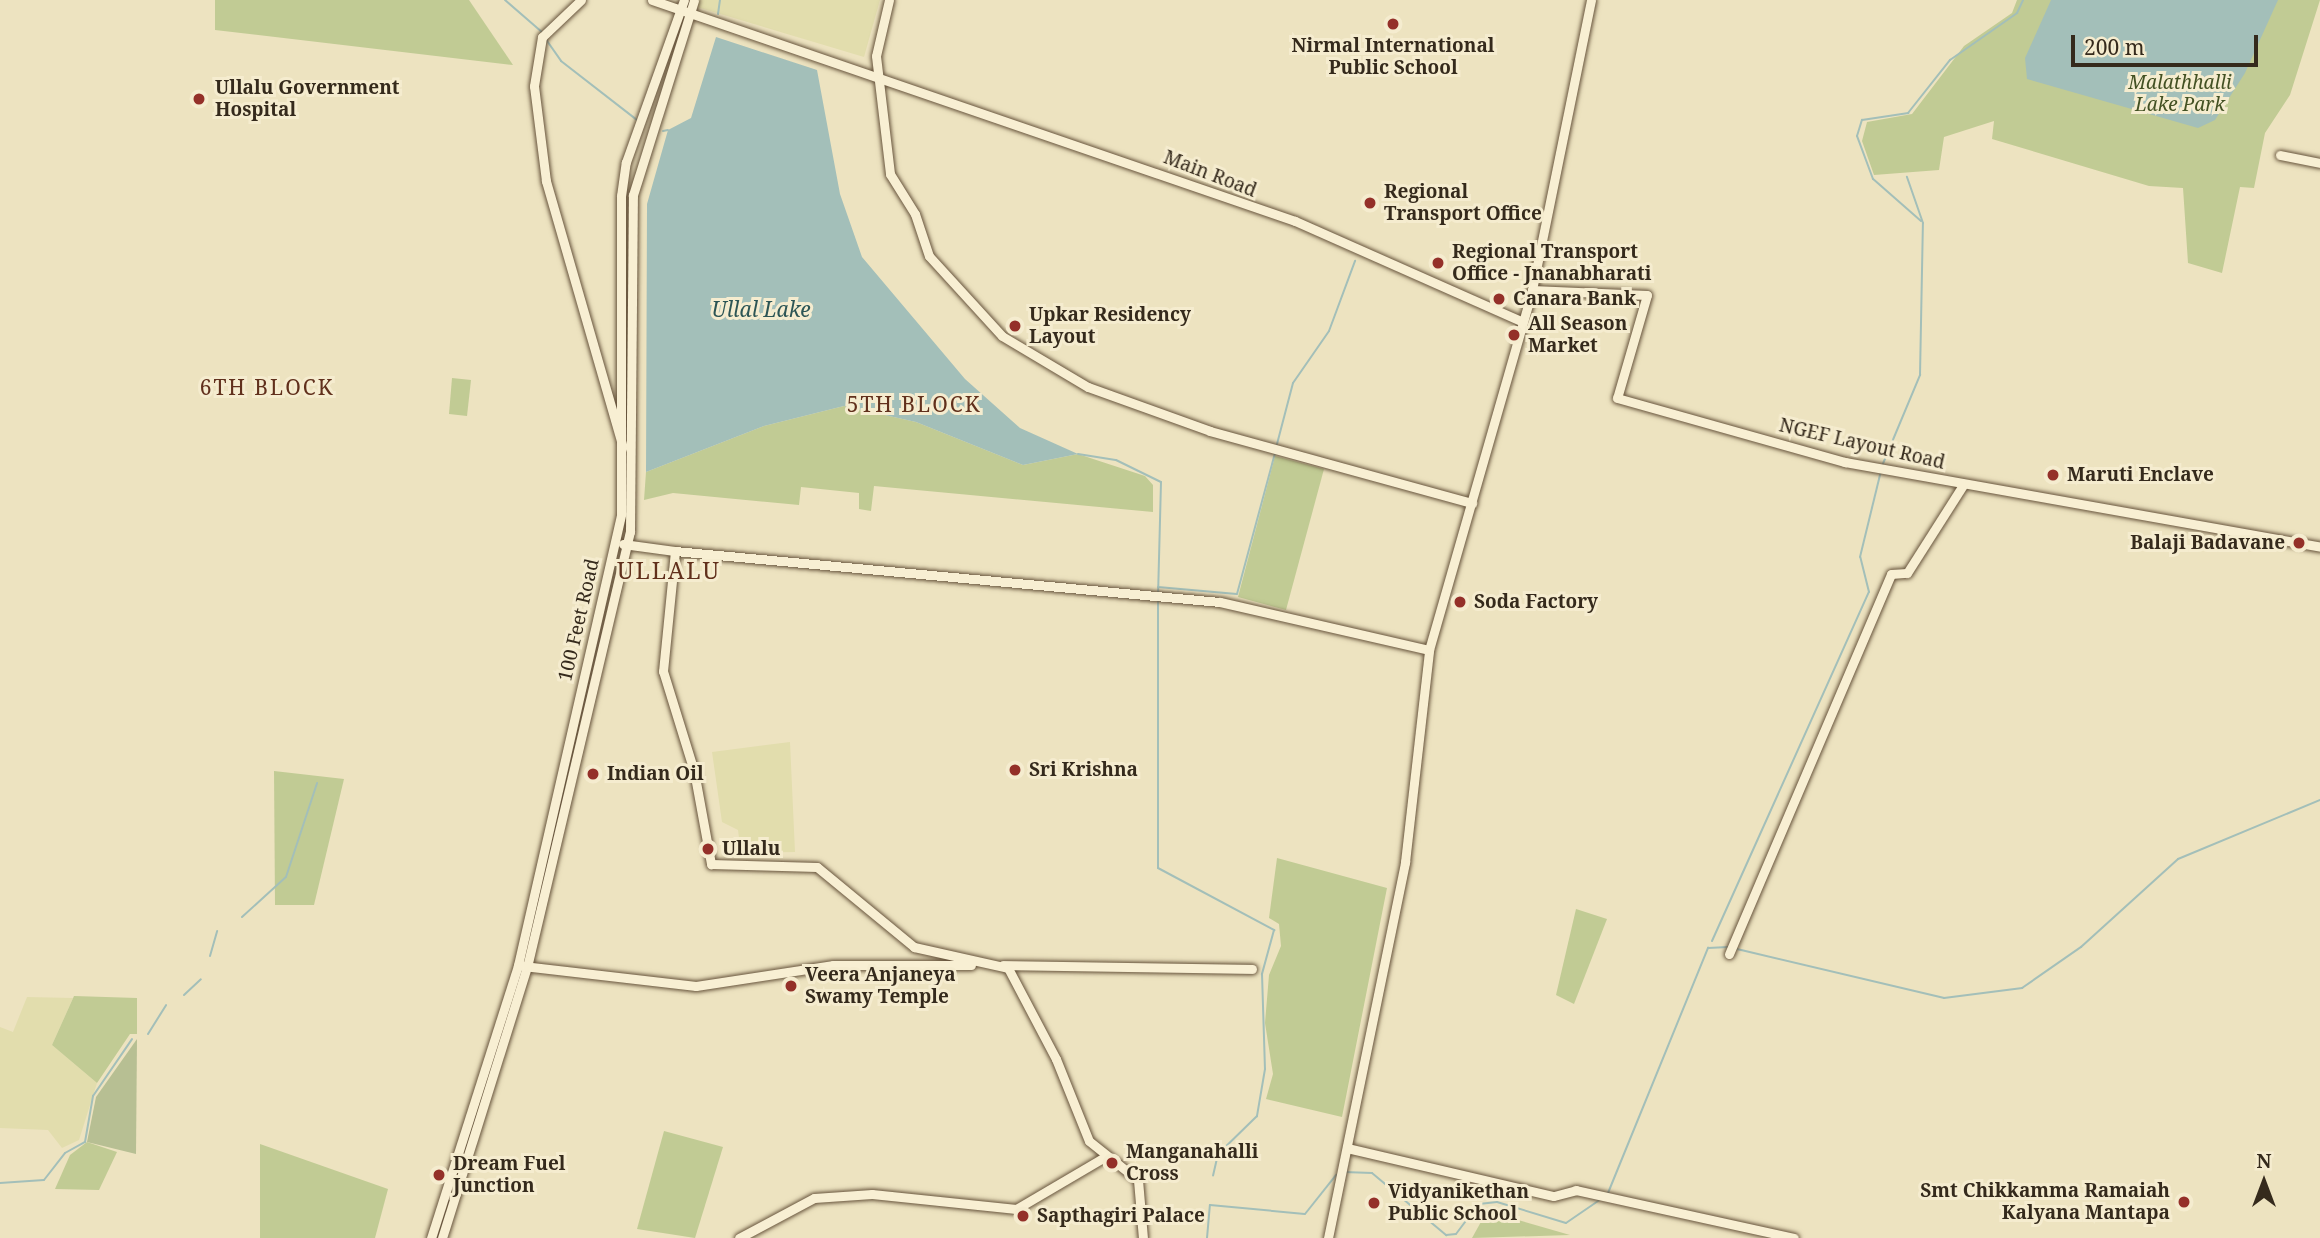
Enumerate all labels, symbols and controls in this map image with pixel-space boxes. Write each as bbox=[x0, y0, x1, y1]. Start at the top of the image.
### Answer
marker: Nirmal International Public School bbox=[1385, 16, 1401, 32]
scale bar bbox=[2075, 21, 2262, 65]
text: 200 m bbox=[2084, 33, 2145, 61]
place label: Nirmal International Public School bbox=[1291, 35, 1495, 79]
park label: Malathhalli Lake Park bbox=[2128, 72, 2232, 116]
place label: Ullalu Government Hospital bbox=[215, 77, 400, 121]
marker: Ullalu Government Hospital bbox=[189, 89, 209, 109]
street label: Main Road bbox=[1160, 146, 1260, 202]
place label: Regional Transport Office bbox=[1384, 181, 1542, 225]
marker: Regional Transport Office bbox=[1362, 195, 1378, 211]
place label: Regional Transport Office - Jnanabharati bbox=[1452, 241, 1651, 285]
marker: Regional Transport Office - Jnanabharati bbox=[1430, 255, 1446, 271]
place label: Canara Bank bbox=[1513, 288, 1636, 310]
marker: Canara Bank bbox=[1491, 291, 1507, 307]
water label: Ullal Lake bbox=[711, 296, 811, 322]
place label: Upkar Residency Layout bbox=[1029, 304, 1191, 348]
place label: All Season Market bbox=[1528, 313, 1627, 357]
marker: Upkar Residency Layout bbox=[1007, 318, 1023, 334]
marker: All Season Market bbox=[1506, 327, 1522, 343]
district label: 6TH BLOCK bbox=[201, 374, 333, 400]
district label: 5TH BLOCK bbox=[848, 391, 980, 417]
street label: NGEF Layout Road bbox=[1777, 414, 1947, 474]
place label: Maruti Enclave bbox=[2067, 464, 2214, 486]
marker: Maruti Enclave bbox=[2045, 467, 2061, 483]
place label: Balaji Badavane bbox=[2130, 532, 2285, 554]
marker: Balaji Badavane bbox=[2291, 535, 2307, 551]
district label: ULLALU bbox=[618, 556, 720, 584]
street label: 100 Feet Road bbox=[554, 557, 604, 683]
place label: Soda Factory bbox=[1474, 591, 1598, 613]
marker: Soda Factory bbox=[1452, 594, 1468, 610]
place label: Sri Krishna bbox=[1029, 759, 1138, 781]
marker: Sri Krishna bbox=[1007, 762, 1023, 778]
place label: Indian Oil bbox=[607, 763, 704, 785]
marker: Indian Oil bbox=[585, 766, 601, 782]
place label: Ullalu bbox=[722, 838, 780, 860]
marker: Ullalu bbox=[700, 841, 716, 857]
place label: Veera Anjaneya Swamy Temple bbox=[805, 964, 956, 1008]
marker: Veera Anjaneya Swamy Temple bbox=[783, 978, 799, 994]
place label: Manganahalli Cross bbox=[1126, 1141, 1258, 1185]
north arrow bbox=[2229, 1147, 2299, 1217]
text: N bbox=[2257, 1148, 2271, 1174]
place label: Dream Fuel Junction bbox=[453, 1153, 565, 1197]
marker: Manganahalli Cross bbox=[1104, 1155, 1120, 1171]
marker: Dream Fuel Junction bbox=[431, 1167, 447, 1183]
place label: Smt Chikkamma Ramaiah Kalyana Mantapa bbox=[1920, 1180, 2170, 1224]
place label: Vidyanikethan Public School bbox=[1388, 1181, 1529, 1225]
marker: Smt Chikkamma Ramaiah Kalyana Mantapa bbox=[2176, 1194, 2192, 1210]
marker: Vidyanikethan Public School bbox=[1366, 1195, 1382, 1211]
place label: Sapthagiri Palace bbox=[1037, 1205, 1205, 1227]
marker: Sapthagiri Palace bbox=[1015, 1208, 1031, 1224]

